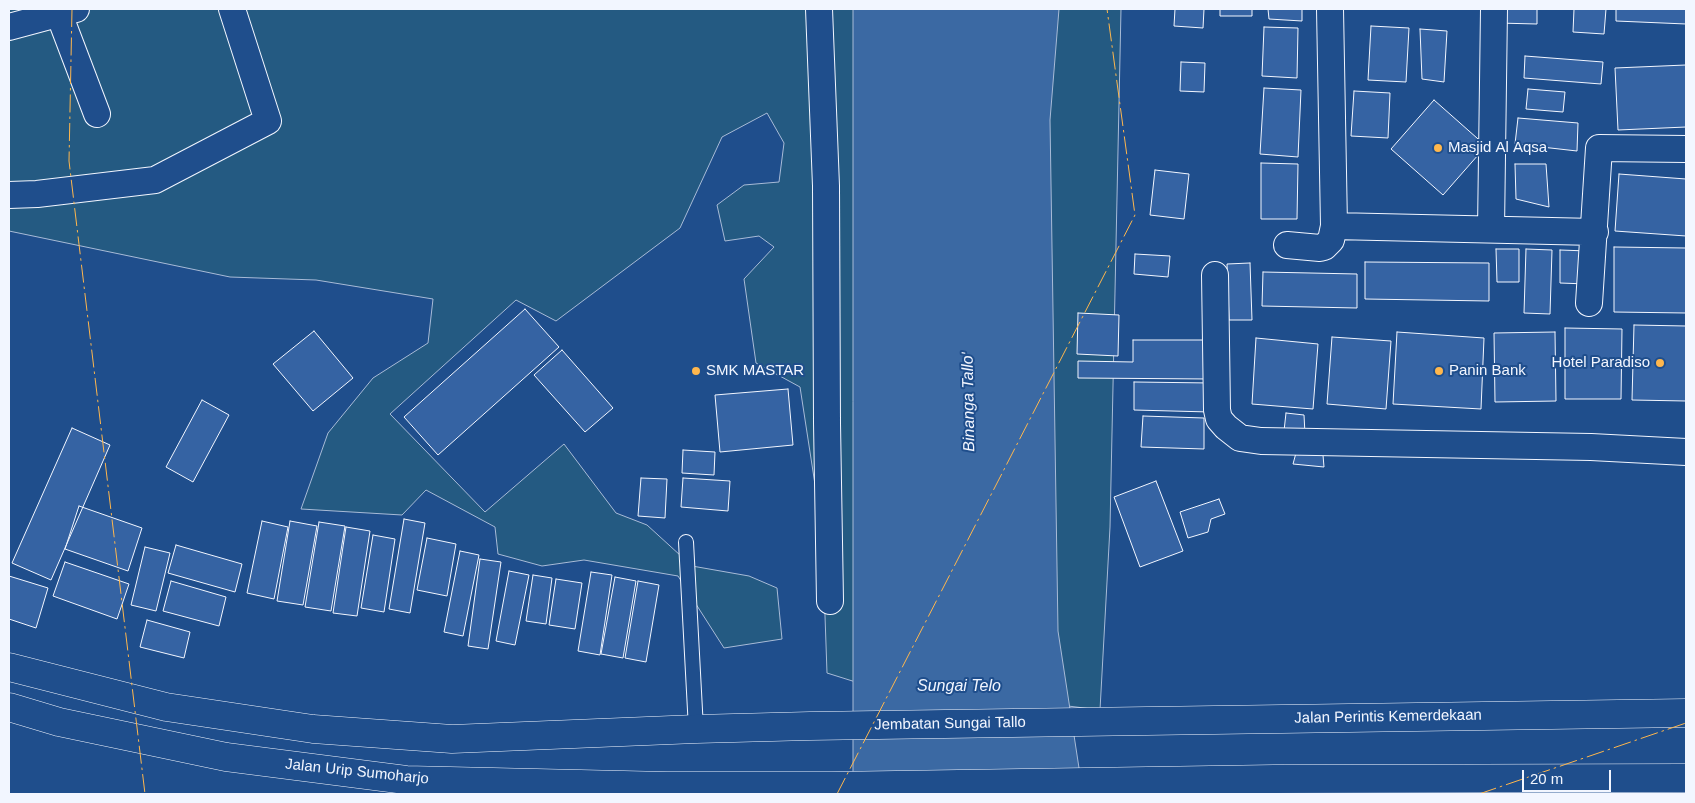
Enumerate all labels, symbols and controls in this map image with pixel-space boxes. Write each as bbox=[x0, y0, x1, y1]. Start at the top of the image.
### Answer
place label: Masjid Al Aqsa bbox=[1448, 139, 1547, 157]
marker: Masjid Al Aqsa bbox=[1432, 142, 1444, 154]
water label: Binanga Tallo' bbox=[959, 352, 979, 452]
place label: Hotel Paradiso bbox=[1552, 354, 1650, 372]
marker: Hotel Paradiso bbox=[1654, 357, 1666, 369]
place label: SMK MASTAR bbox=[706, 362, 804, 380]
place label: Panin Bank bbox=[1449, 362, 1526, 380]
marker: SMK MASTAR bbox=[690, 365, 702, 377]
marker: Panin Bank bbox=[1433, 365, 1445, 377]
water label: Sungai Telo bbox=[917, 677, 1001, 697]
street label: Jalan Perintis Kemerdekaan bbox=[1294, 706, 1482, 728]
street label: Jembatan Sungai Tallo bbox=[874, 714, 1026, 734]
street label: Jalan Urip Sumoharjo bbox=[284, 756, 430, 788]
scale bar bbox=[1525, 760, 1614, 792]
text: 20 m bbox=[1530, 770, 1563, 787]

